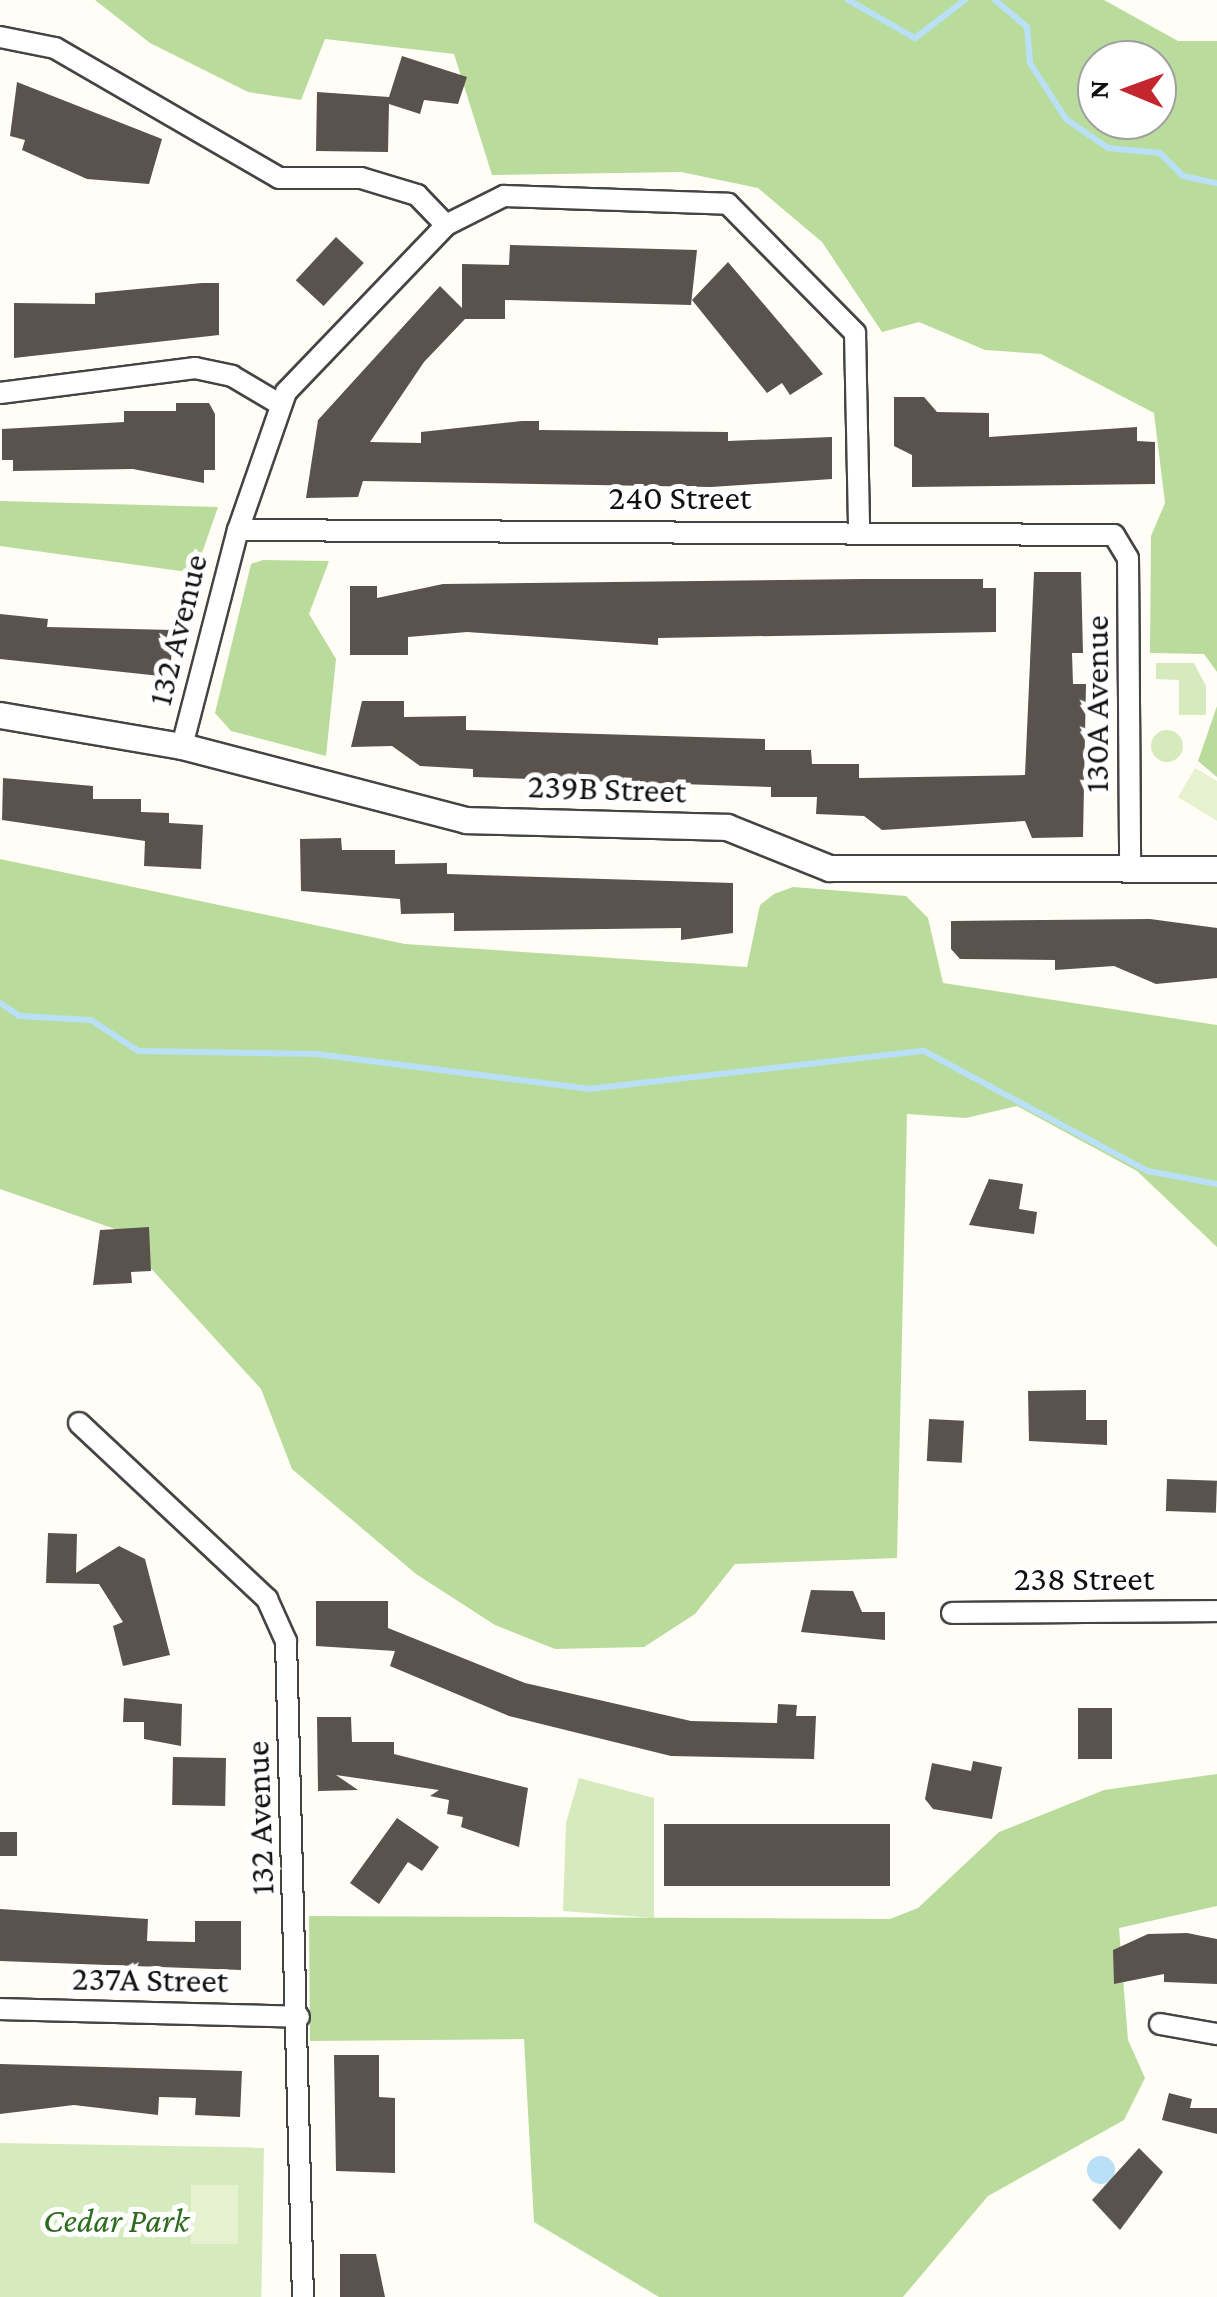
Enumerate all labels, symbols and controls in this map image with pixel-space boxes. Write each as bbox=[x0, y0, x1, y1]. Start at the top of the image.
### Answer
north arrow bbox=[1077, 40, 1177, 140]
text: N bbox=[1083, 80, 1114, 99]
street label: 240 Street bbox=[609, 477, 751, 519]
street label: 132 Avenue bbox=[139, 550, 217, 710]
street label: 130A Avenue bbox=[1076, 615, 1118, 793]
street label: 239B Street bbox=[527, 765, 687, 813]
street label: 238 Street bbox=[1014, 1558, 1154, 1600]
street label: 132 Avenue bbox=[236, 1740, 284, 1896]
street label: 237A Street bbox=[71, 1958, 229, 2002]
park label: Cedar Park bbox=[43, 2200, 189, 2242]

